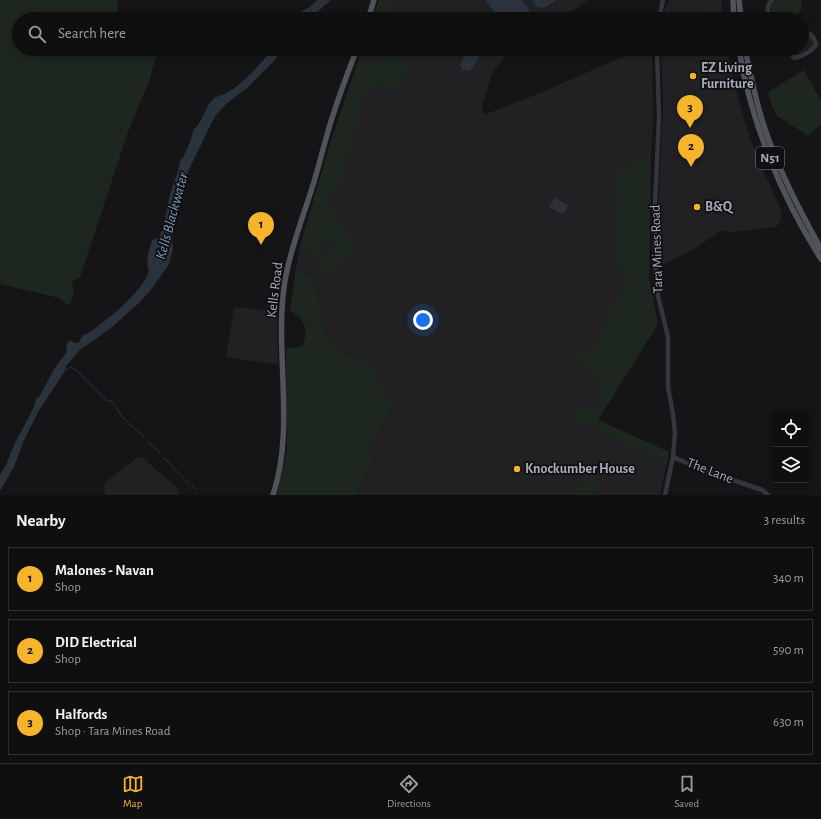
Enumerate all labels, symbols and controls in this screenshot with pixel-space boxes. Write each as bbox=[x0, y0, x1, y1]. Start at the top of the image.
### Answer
search box bbox=[12, 12, 809, 56]
icon: search bbox=[26, 23, 48, 45]
text: Search here bbox=[58, 26, 126, 41]
place label: EZ Living Furniture bbox=[701, 61, 754, 91]
marker: EZ Living Furniture bbox=[688, 71, 698, 81]
pin: 3 bbox=[677, 95, 703, 128]
pin: 2 bbox=[678, 134, 704, 167]
road number: N51 bbox=[756, 147, 784, 169]
water label: Kells Blackwater bbox=[153, 170, 191, 261]
place label: B&Q bbox=[705, 200, 734, 214]
marker: B&Q bbox=[692, 202, 702, 212]
street label: Tara Mines Road bbox=[648, 204, 666, 294]
pin: 1 bbox=[248, 212, 274, 245]
street label: Kells Road bbox=[265, 261, 285, 319]
your location bbox=[413, 310, 433, 330]
map controls bbox=[773, 411, 809, 483]
button: locate bbox=[773, 411, 809, 447]
button: layers bbox=[773, 447, 809, 483]
street label: The Lane bbox=[685, 456, 735, 486]
place label: Knockumber House bbox=[525, 462, 635, 476]
marker: Knockumber House bbox=[512, 464, 522, 474]
text: Nearby bbox=[16, 512, 66, 529]
text: 3 results bbox=[764, 514, 805, 527]
text: Malones - Navan bbox=[55, 563, 154, 578]
text: 1 bbox=[28, 572, 32, 585]
text: 340 m bbox=[773, 572, 804, 585]
text: Shop bbox=[55, 581, 81, 594]
text: DID Electrical bbox=[55, 635, 137, 650]
text: 2 bbox=[27, 644, 33, 657]
text: 590 m bbox=[773, 644, 804, 657]
text: Shop bbox=[55, 653, 81, 666]
text: Halfords bbox=[55, 707, 107, 722]
text: 3 bbox=[27, 716, 33, 729]
text: 630 m bbox=[773, 716, 804, 729]
text: Shop · Tara Mines Road bbox=[55, 725, 171, 738]
tab: Map bbox=[122, 773, 144, 810]
tab: Directions bbox=[387, 773, 431, 810]
tab: Saved bbox=[674, 773, 699, 810]

